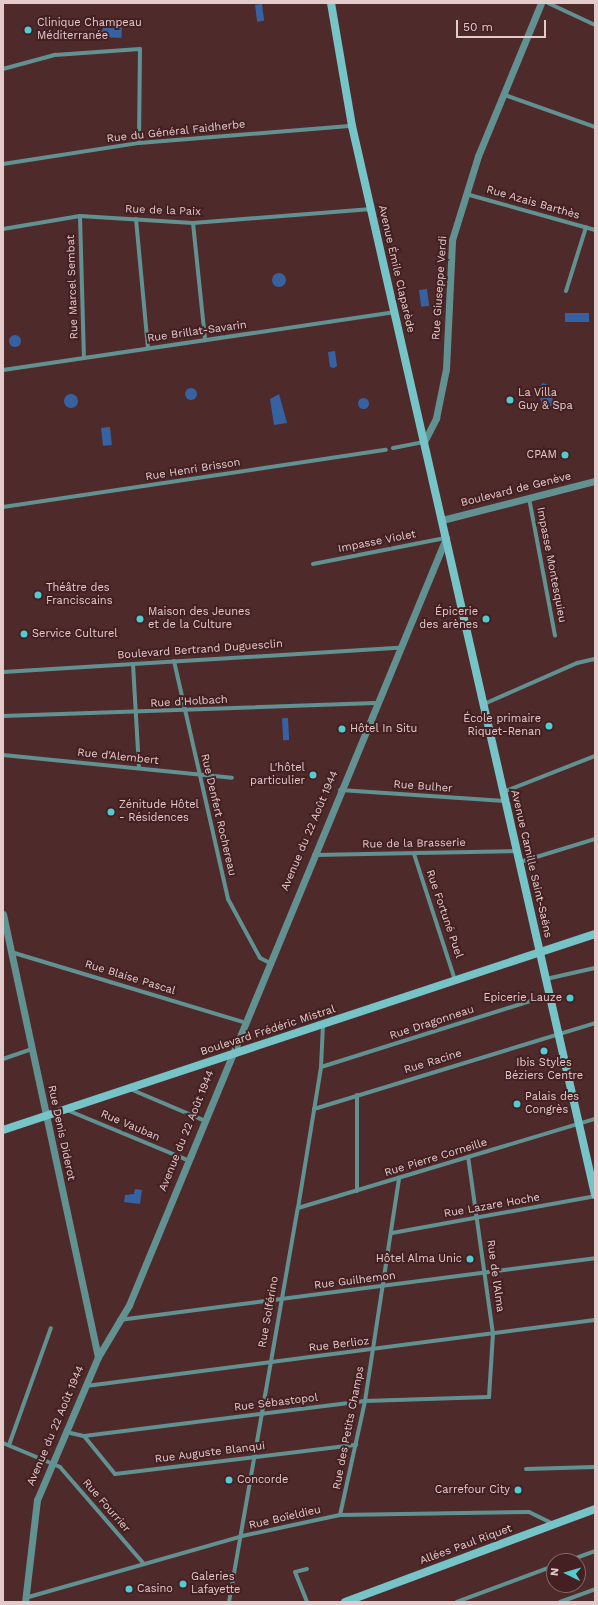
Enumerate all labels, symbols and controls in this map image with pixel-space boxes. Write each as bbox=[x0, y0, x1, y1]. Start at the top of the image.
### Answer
scale bar bbox=[458, 12, 548, 38]
place label: Clinique Champeau Méditerranée bbox=[37, 17, 142, 43]
text: 50 m bbox=[463, 20, 493, 34]
marker: Clinique Champeau Méditerranée bbox=[22, 24, 34, 36]
street label: Rue du Général Faidherbe bbox=[106, 118, 246, 146]
street label: Rue Azais Barthès bbox=[485, 183, 581, 223]
street label: Rue de la Paix bbox=[125, 203, 201, 219]
street label: Avenue Émile Claparède bbox=[375, 204, 417, 334]
street label: Rue Marcel Sembat bbox=[65, 234, 81, 340]
street label: Rue Giuseppe Verdi bbox=[430, 235, 450, 341]
street label: Rue Brillat-Savarin bbox=[146, 318, 248, 346]
place label: La Villa Guy & Spa bbox=[518, 387, 573, 413]
marker: La Villa Guy & Spa bbox=[505, 395, 515, 405]
place label: CPAM bbox=[527, 448, 557, 462]
marker: CPAM bbox=[560, 450, 570, 460]
street label: Rue Henri Brisson bbox=[145, 456, 241, 484]
street label: Boulevard de Genève bbox=[459, 470, 573, 510]
street label: Impasse Montesquieu bbox=[533, 506, 569, 624]
street label: Impasse Violet bbox=[337, 528, 417, 556]
place label: Théâtre des Franciscains bbox=[46, 582, 112, 608]
marker: Théâtre des Franciscains bbox=[33, 590, 43, 600]
place label: Maison des Jeunes et de la Culture bbox=[148, 606, 250, 632]
place label: Épicerie des arènes bbox=[419, 606, 478, 632]
marker: Maison des Jeunes et de la Culture bbox=[135, 614, 145, 624]
marker: Épicerie des arènes bbox=[481, 614, 491, 624]
place label: Service Culturel bbox=[32, 627, 118, 641]
marker: Service Culturel bbox=[19, 629, 29, 639]
street label: Boulevard Bertrand Duguesclin bbox=[117, 638, 283, 662]
street label: Rue d'Holbach bbox=[150, 693, 228, 711]
place label: École primaire Riquet-Renan bbox=[463, 713, 541, 739]
marker: École primaire Riquet-Renan bbox=[544, 721, 554, 731]
place label: Hôtel In Situ bbox=[350, 722, 418, 736]
marker: Hôtel In Situ bbox=[337, 724, 347, 734]
street label: Rue d'Alembert bbox=[77, 746, 159, 768]
street label: Rue Denfert Rochereau bbox=[198, 753, 238, 877]
place label: L'hôtel particulier bbox=[250, 762, 305, 788]
street label: Avenue du 22 Août 1944 bbox=[279, 769, 341, 893]
marker: L'hôtel particulier bbox=[308, 770, 318, 780]
street label: Rue Bulher bbox=[393, 778, 453, 796]
street label: Avenue Camille Saint-Saëns bbox=[508, 789, 554, 939]
place label: Zénitude Hôtel - Résidences bbox=[119, 799, 199, 825]
marker: Zénitude Hôtel - Résidences bbox=[106, 807, 116, 817]
street label: Rue de la Brasserie bbox=[362, 836, 466, 852]
street label: Rue Fortuné Puel bbox=[423, 868, 465, 960]
street label: Rue Blaise Pascal bbox=[83, 958, 177, 998]
place label: Epicerie Lauze bbox=[483, 991, 562, 1005]
marker: Epicerie Lauze bbox=[565, 993, 575, 1003]
street label: Boulevard Frédéric Mistral bbox=[199, 1003, 337, 1059]
street label: Rue Dragonneau bbox=[388, 1003, 476, 1043]
marker: Ibis Styles Béziers Centre bbox=[539, 1046, 549, 1056]
street label: Rue Racine bbox=[402, 1047, 464, 1077]
place label: Ibis Styles Béziers Centre bbox=[505, 1057, 583, 1083]
street label: Avenue du 22 Août 1944 bbox=[157, 1068, 217, 1194]
street label: Rue Denis Diderot bbox=[44, 1084, 78, 1182]
place label: Palais des Congrès bbox=[525, 1091, 579, 1117]
marker: Palais des Congrès bbox=[512, 1099, 522, 1109]
street label: Rue Vauban bbox=[98, 1108, 162, 1144]
street label: Rue Pierre Corneille bbox=[383, 1136, 489, 1180]
street label: Rue Lazare Hoche bbox=[443, 1191, 541, 1221]
street label: Rue de l'Alma bbox=[483, 1239, 507, 1313]
place label: Hôtel Alma Unic bbox=[375, 1252, 462, 1266]
marker: Hôtel Alma Unic bbox=[465, 1254, 475, 1264]
street label: Rue Guilhemon bbox=[313, 1269, 397, 1293]
street label: Rue Solférino bbox=[256, 1275, 282, 1349]
street label: Rue Berlioz bbox=[308, 1335, 370, 1355]
street label: Avenue du 22 Août 1944 bbox=[25, 1364, 87, 1488]
street label: Rue des Petits Champs bbox=[331, 1365, 367, 1491]
street label: Rue Sébastopol bbox=[233, 1391, 319, 1415]
street label: Rue Auguste Blanqui bbox=[154, 1440, 266, 1466]
place label: Concorde bbox=[237, 1473, 288, 1487]
marker: Concorde bbox=[224, 1475, 234, 1485]
street label: Rue Fourrier bbox=[79, 1477, 133, 1535]
place label: Carrefour City bbox=[435, 1483, 510, 1497]
marker: Carrefour City bbox=[513, 1485, 523, 1495]
street label: Rue Boïeldieu bbox=[248, 1503, 322, 1533]
street label: Allées Paul Riquet bbox=[418, 1522, 514, 1568]
north arrow bbox=[546, 1553, 586, 1593]
text: N bbox=[548, 1567, 561, 1577]
place label: Galeries Lafayette bbox=[191, 1571, 240, 1597]
marker: Galeries Lafayette bbox=[178, 1579, 188, 1589]
place label: Casino bbox=[137, 1582, 173, 1596]
marker: Casino bbox=[124, 1584, 134, 1594]

